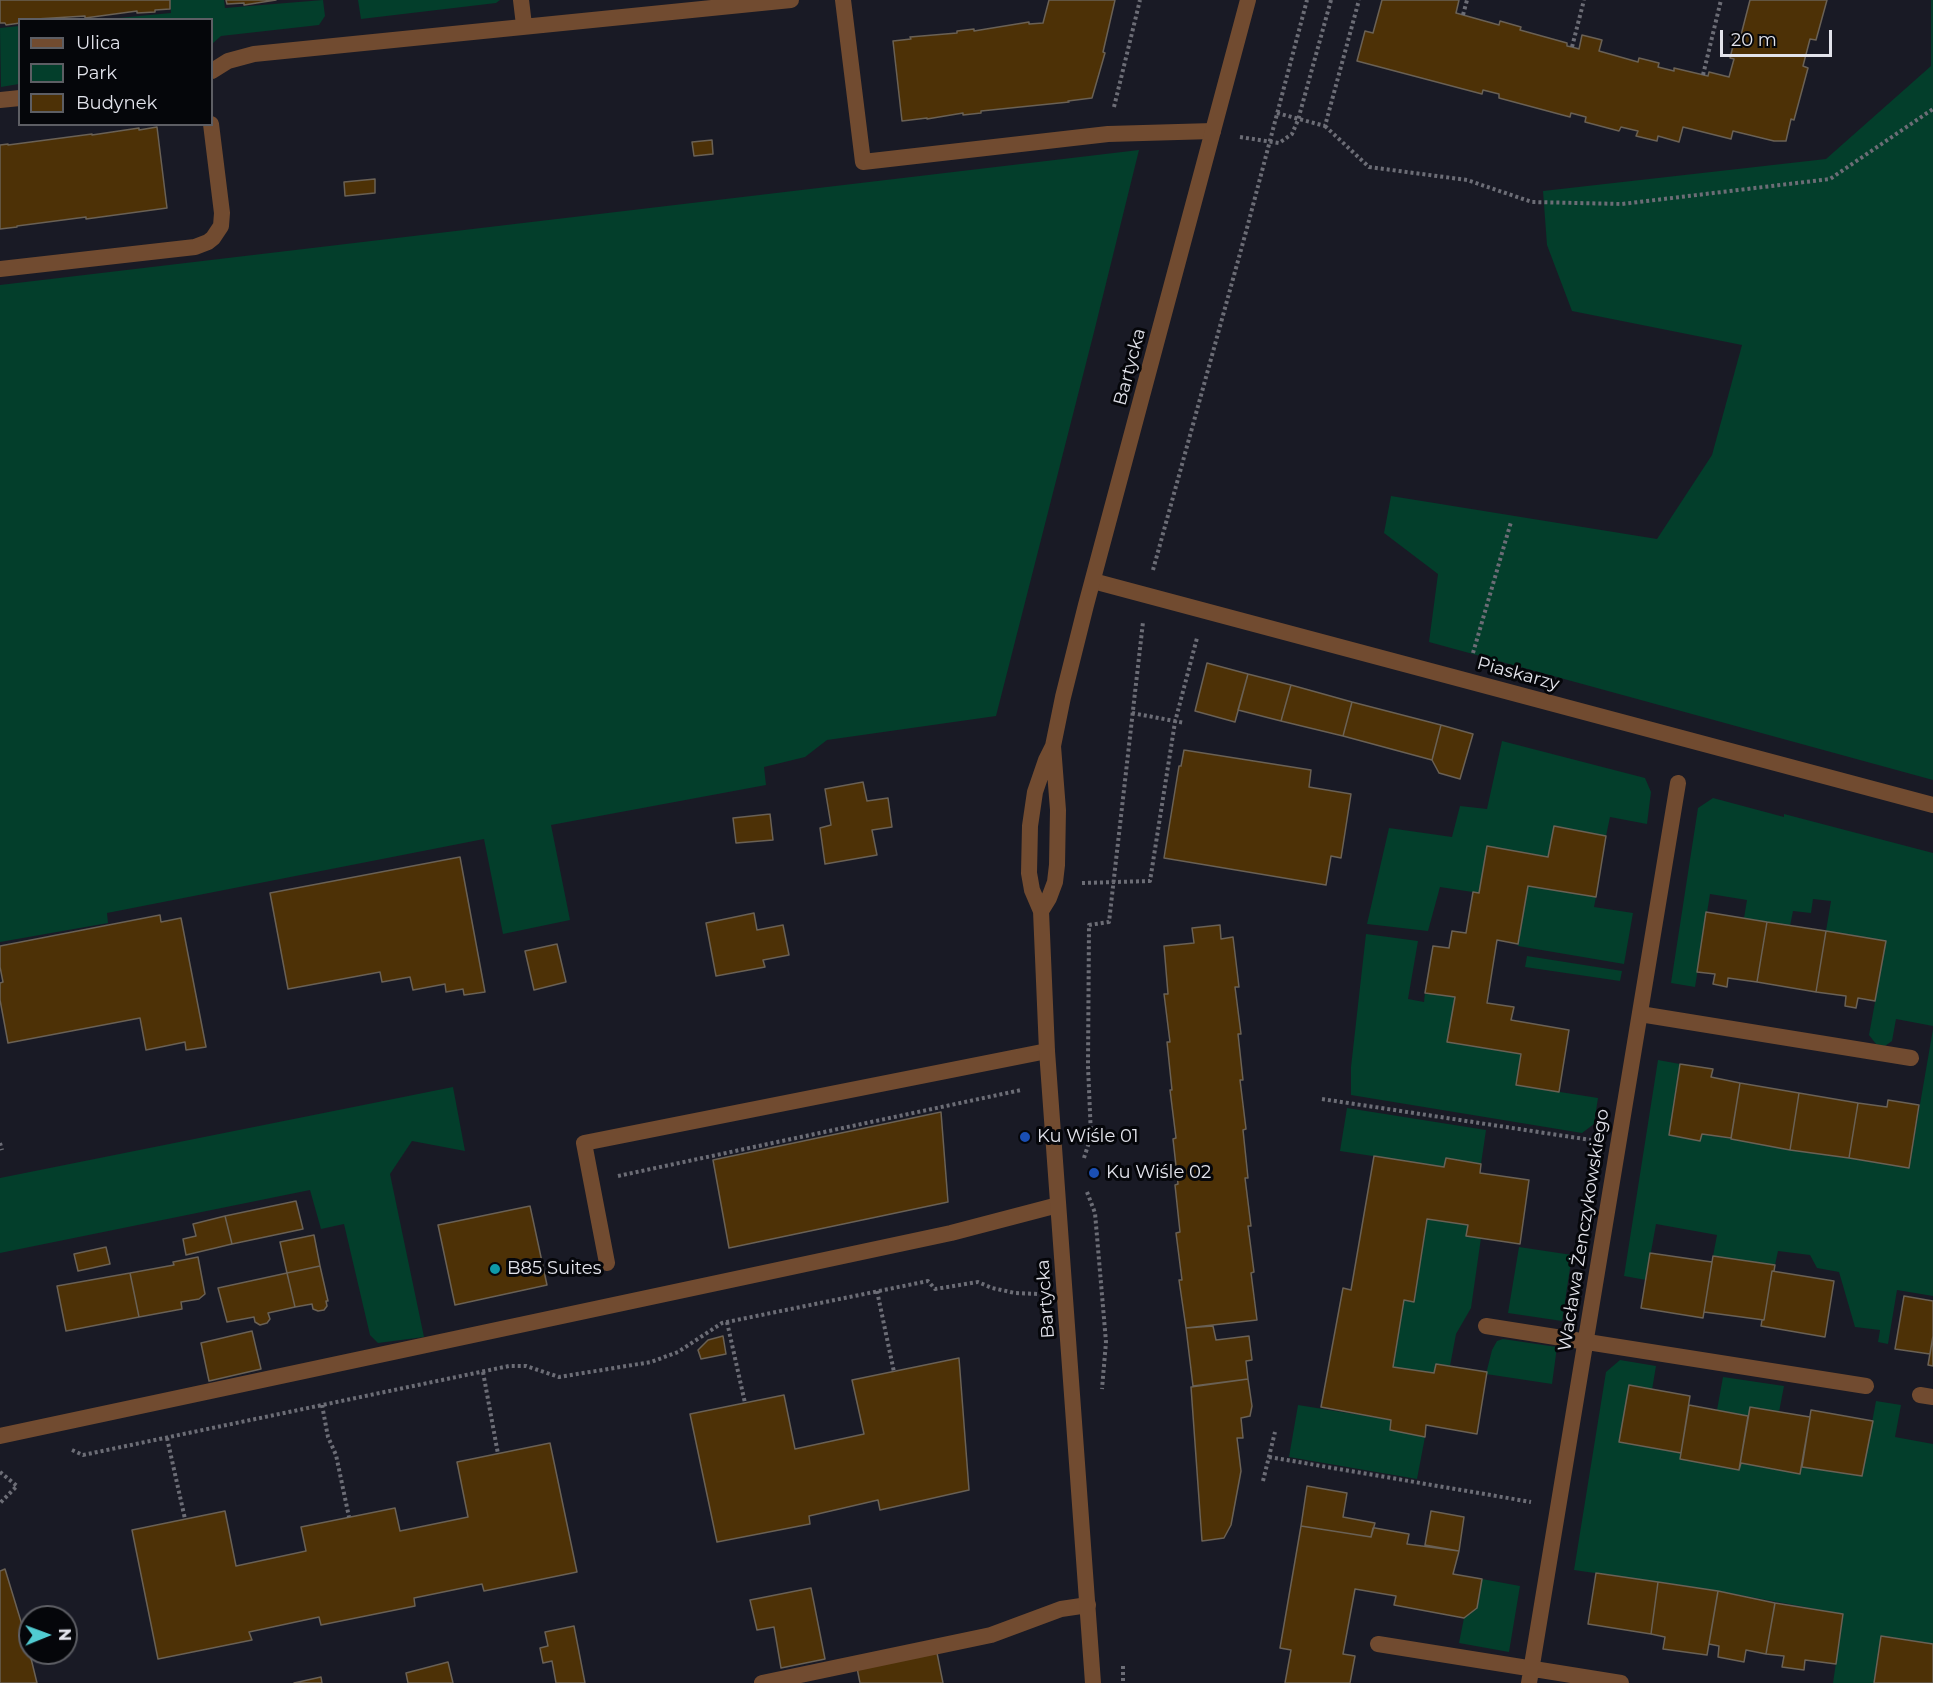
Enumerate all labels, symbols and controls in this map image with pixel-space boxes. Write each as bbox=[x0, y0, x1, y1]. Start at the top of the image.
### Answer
legend bbox=[18, 18, 213, 126]
scale bar bbox=[1723, 18, 1836, 56]
text: 20 m bbox=[1731, 29, 1777, 51]
text: Ulica bbox=[76, 32, 121, 54]
text: Park bbox=[76, 62, 117, 84]
text: Budynek bbox=[76, 92, 157, 114]
street label: Bartycka bbox=[1109, 326, 1151, 408]
street label: Piaskarzy bbox=[1475, 653, 1561, 695]
street label: Wacława Żenczykowskiego bbox=[1554, 1107, 1614, 1353]
place label: Ku Wiśle 01 bbox=[1037, 1126, 1138, 1148]
marker: Ku Wiśle 01 bbox=[1018, 1130, 1032, 1144]
place label: Ku Wiśle 02 bbox=[1106, 1162, 1211, 1184]
marker: Ku Wiśle 02 bbox=[1087, 1166, 1101, 1180]
place label: B85 Suites bbox=[507, 1258, 601, 1280]
street label: Bartycka bbox=[1032, 1259, 1060, 1339]
marker: B85 Suites bbox=[488, 1262, 502, 1276]
north arrow bbox=[18, 1605, 78, 1665]
text: N bbox=[55, 1628, 74, 1641]

